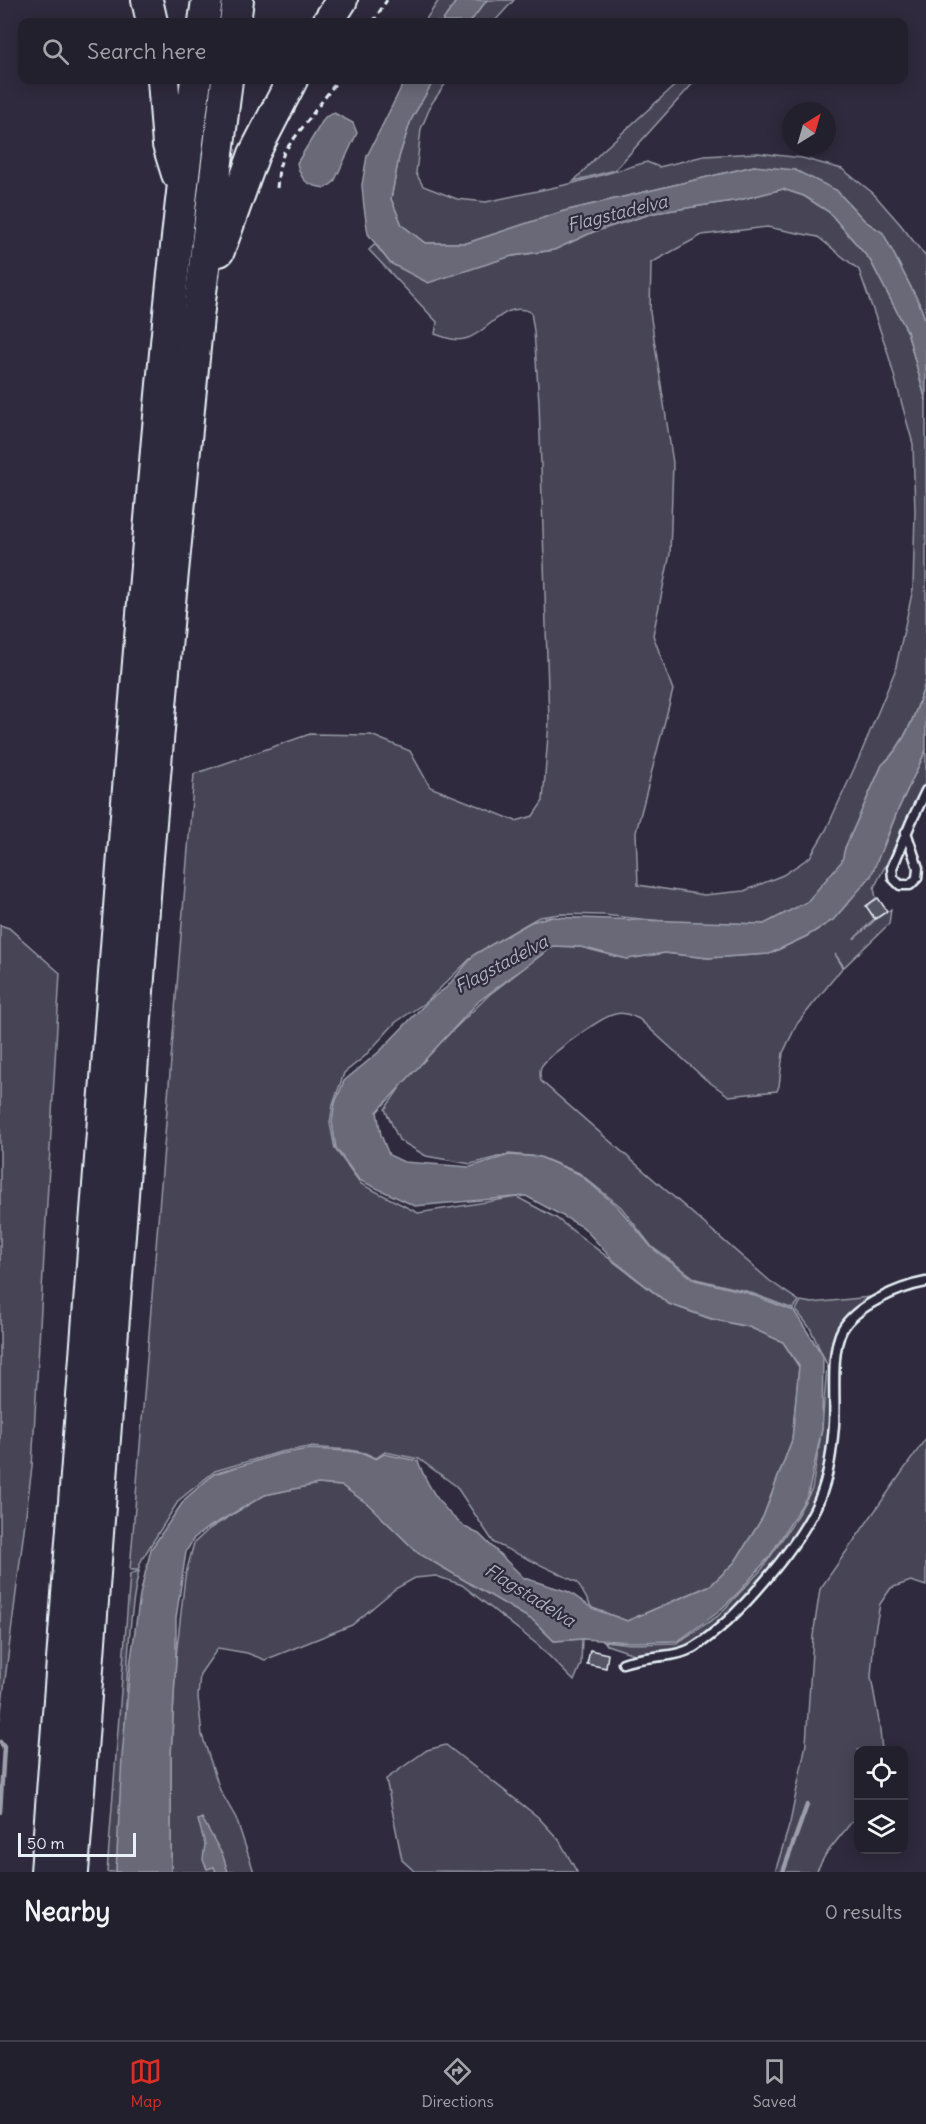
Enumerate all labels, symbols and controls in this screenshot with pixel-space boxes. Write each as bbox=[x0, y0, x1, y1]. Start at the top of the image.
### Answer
search box bbox=[18, 18, 908, 84]
icon: search bbox=[39, 35, 72, 68]
text: Search here bbox=[87, 37, 206, 65]
north arrow bbox=[782, 102, 836, 156]
water label: Flagstadelva bbox=[565, 189, 671, 237]
water label: Flagstadelva bbox=[451, 929, 553, 998]
water label: Flagstadelva bbox=[481, 1558, 581, 1633]
map controls bbox=[854, 1746, 908, 1854]
button: locate bbox=[854, 1746, 908, 1800]
button: layers bbox=[854, 1800, 908, 1854]
scale bar bbox=[18, 1830, 136, 1858]
text: 50 m bbox=[27, 1833, 65, 1853]
text: Nearby bbox=[24, 1895, 110, 1928]
text: 0 results bbox=[825, 1899, 902, 1924]
tab: Map bbox=[129, 2055, 162, 2111]
tab: Directions bbox=[421, 2055, 494, 2111]
tab: Saved bbox=[753, 2055, 797, 2111]

